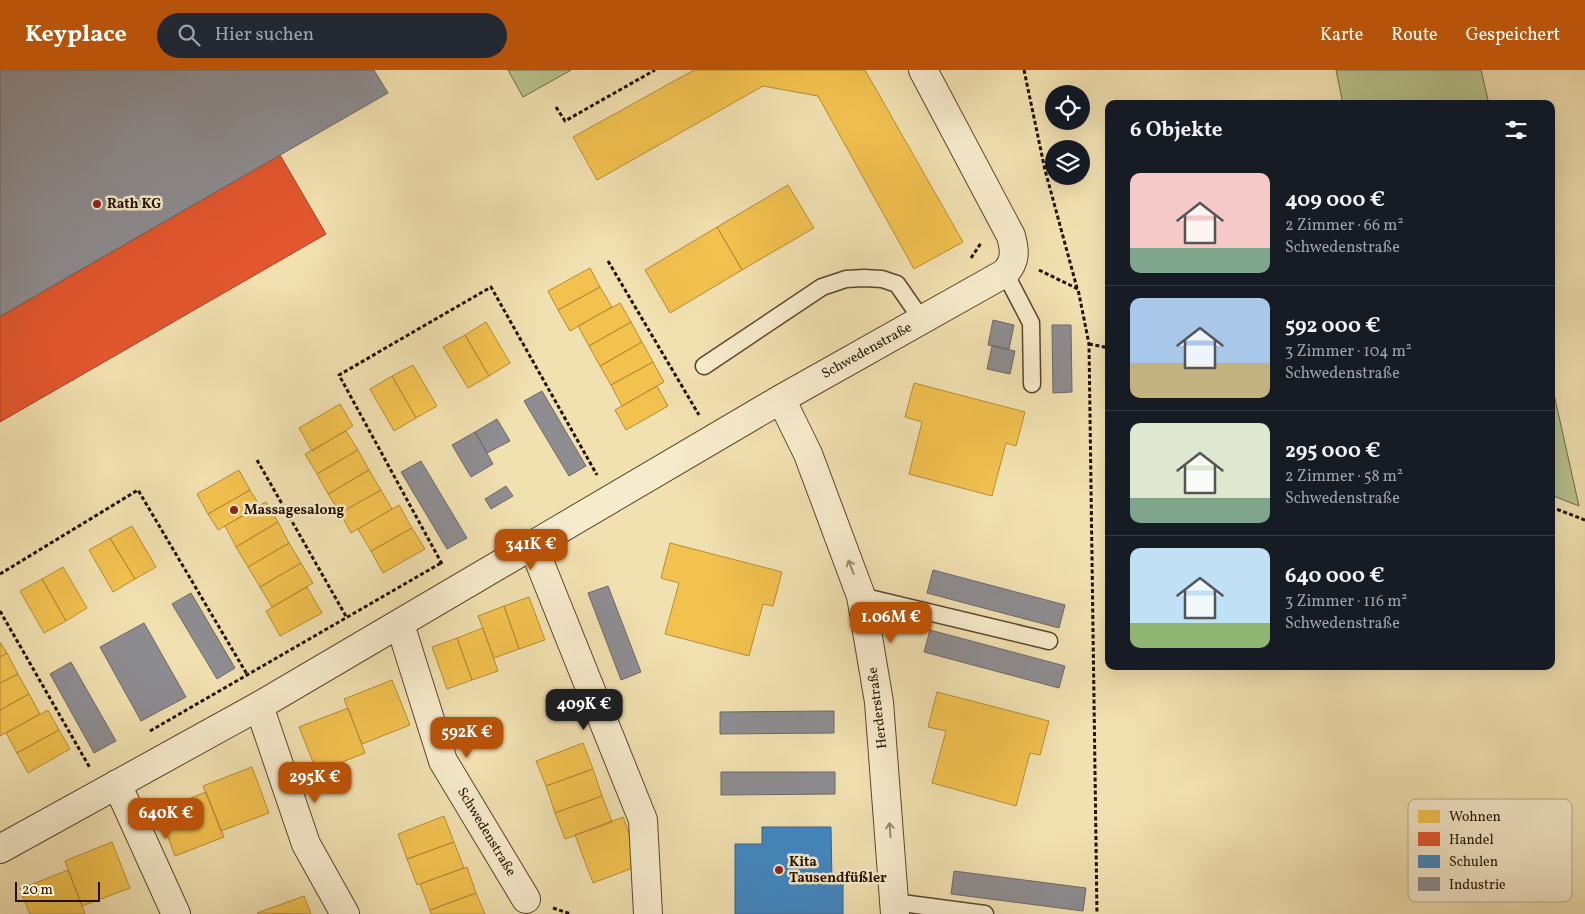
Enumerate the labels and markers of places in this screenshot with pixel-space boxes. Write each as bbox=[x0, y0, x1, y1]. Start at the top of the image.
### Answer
place label: Rath KG bbox=[107, 195, 161, 214]
marker: Rath KG bbox=[91, 198, 103, 210]
place label: Massagesalong bbox=[244, 501, 345, 520]
marker: Massagesalong bbox=[228, 504, 240, 516]
pin: 341K € bbox=[490, 528, 572, 571]
pin: 1.06M € bbox=[845, 602, 937, 644]
pin: 409K € bbox=[543, 688, 625, 731]
pin: 592K € bbox=[426, 716, 508, 759]
pin: 295K € bbox=[274, 762, 356, 804]
pin: 640K € bbox=[125, 798, 207, 840]
place label: Kita Tausendfüßler bbox=[789, 853, 887, 888]
marker: Kita Tausendfüßler bbox=[773, 864, 785, 876]

